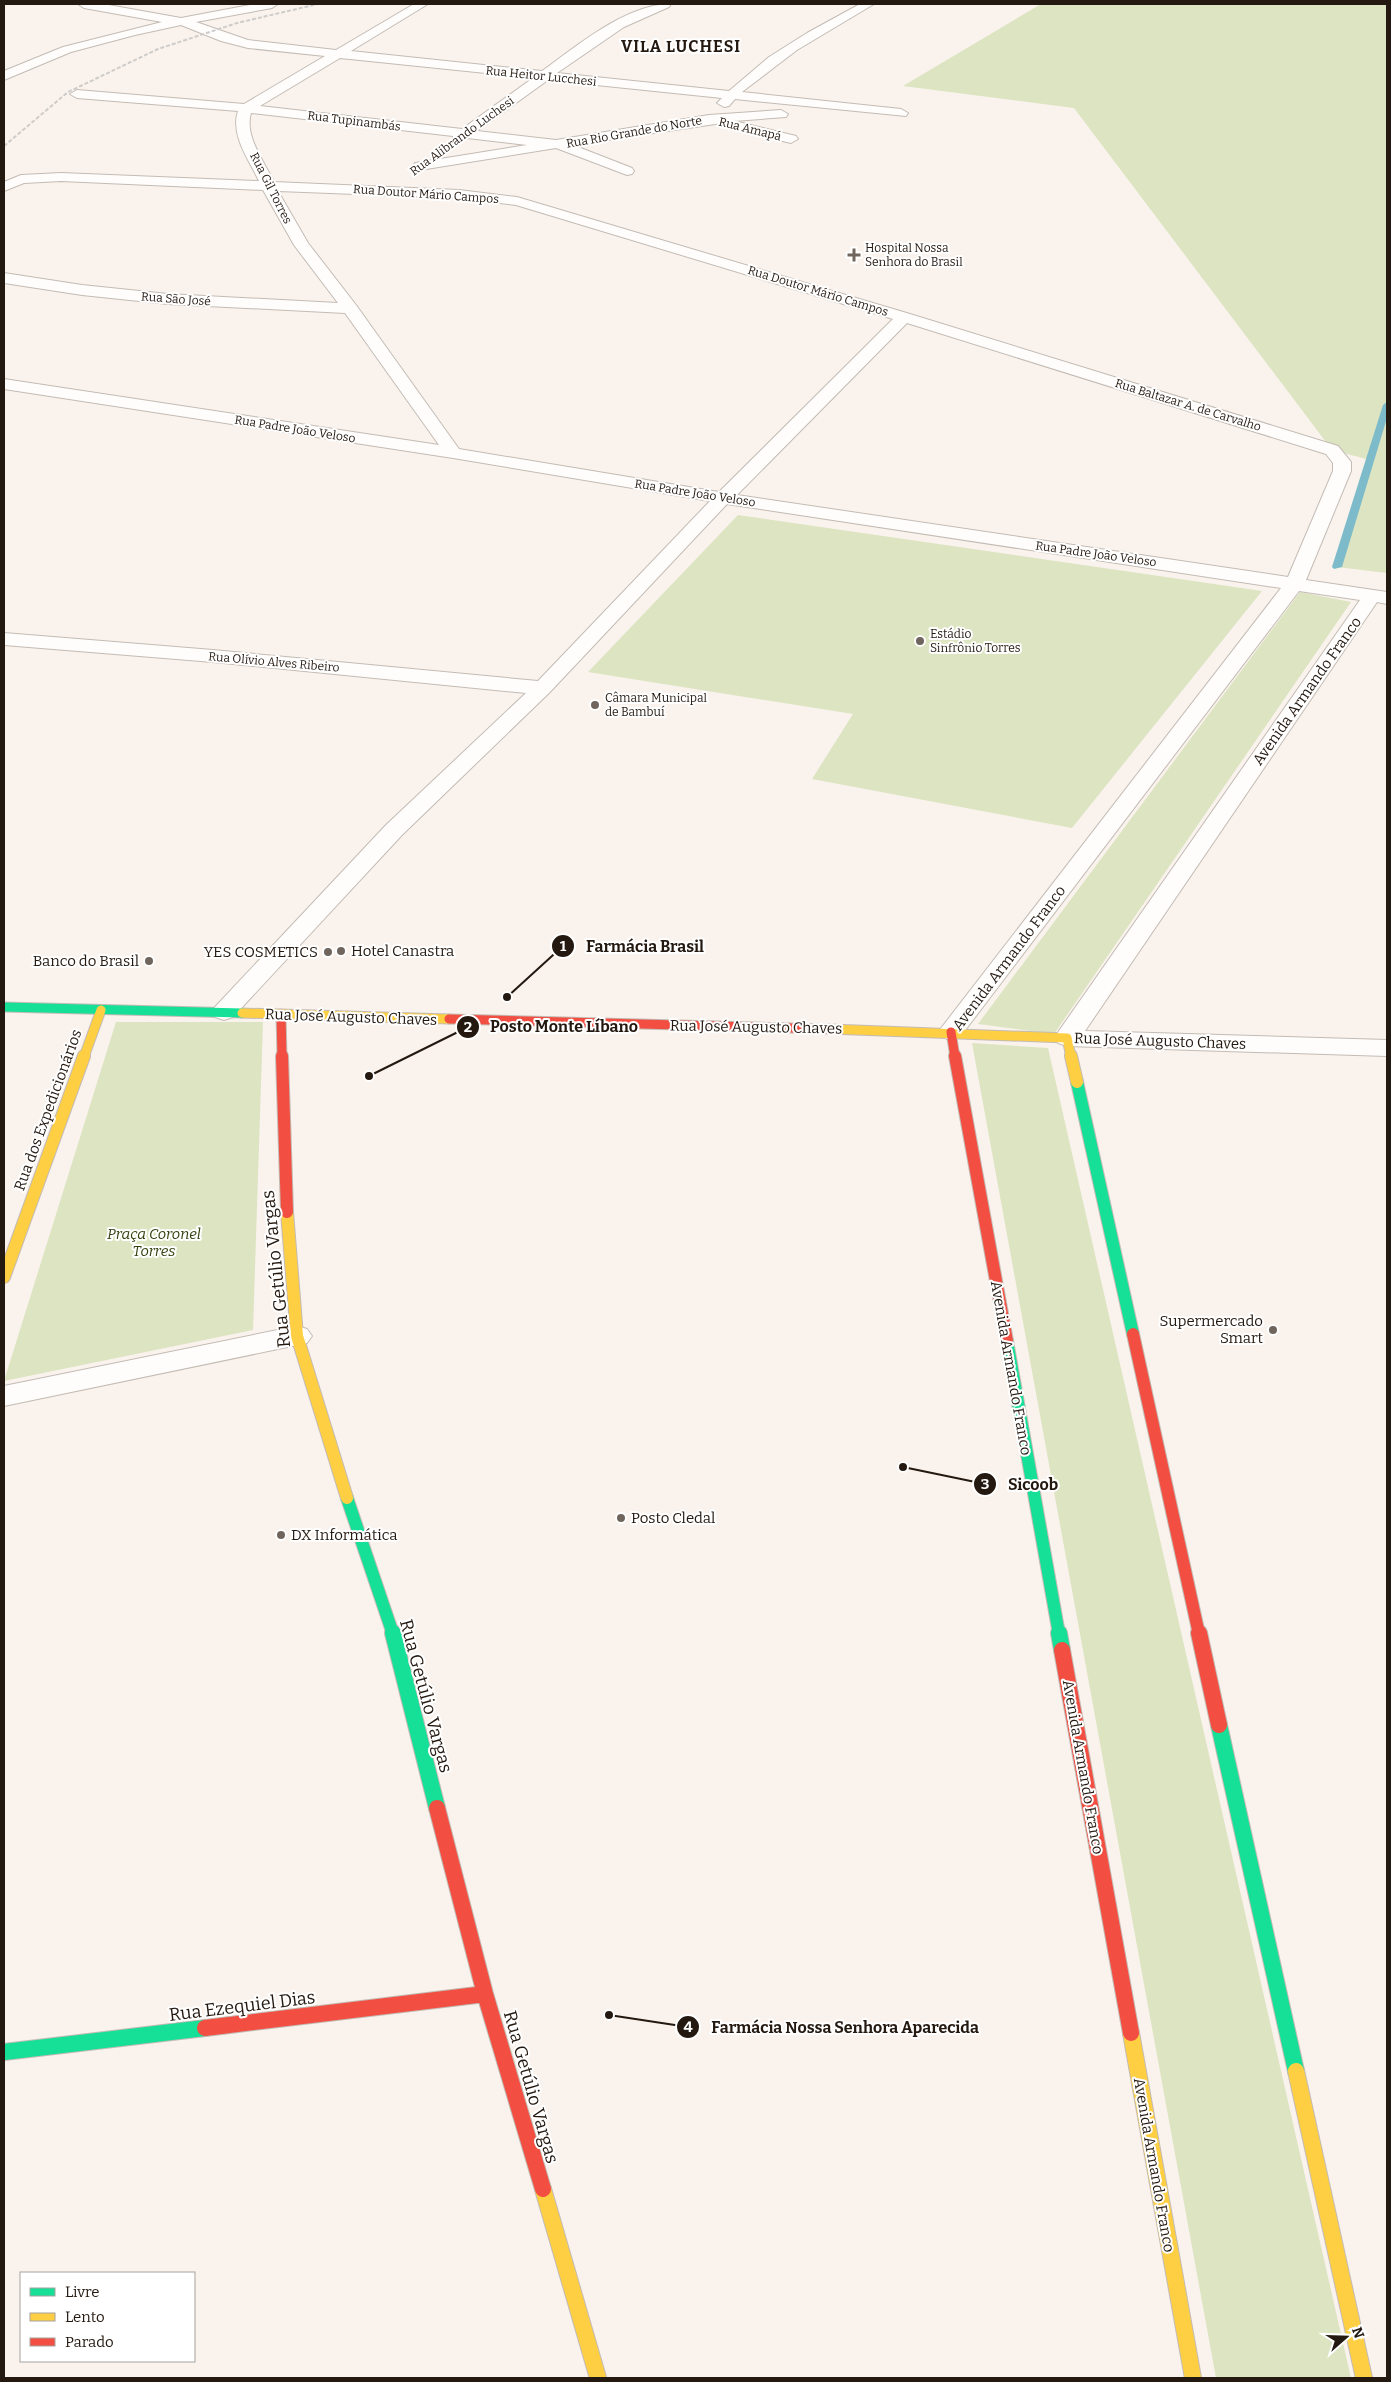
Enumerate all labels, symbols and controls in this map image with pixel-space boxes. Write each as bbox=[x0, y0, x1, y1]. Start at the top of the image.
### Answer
district label: VILA LUCHESI bbox=[621, 37, 741, 56]
street label: Rua Heitor Lucchesi bbox=[485, 63, 598, 89]
street label: Rua Alibrando Luchesi bbox=[407, 93, 517, 178]
street label: Rua Tupinambás bbox=[307, 108, 402, 134]
street label: Rua Rio Grande do Norte bbox=[565, 113, 703, 151]
street label: Rua Amapá bbox=[717, 114, 783, 144]
street label: Rua Gil Torres bbox=[247, 150, 295, 226]
street label: Rua Doutor Mário Campos bbox=[353, 182, 500, 206]
place label: Hospital Nossa Senhora do Brasil bbox=[865, 241, 963, 269]
marker: Hospital Nossa Senhora do Brasil bbox=[847, 248, 861, 262]
street label: Rua Doutor Mário Campos bbox=[746, 263, 890, 319]
street label: Rua São José bbox=[141, 290, 211, 308]
street label: Rua Baltazar A. de Carvalho bbox=[1113, 376, 1263, 434]
street label: Rua Padre João Veloso bbox=[234, 413, 357, 445]
street label: Rua Padre João Veloso bbox=[634, 477, 757, 509]
street label: Rua Padre João Veloso bbox=[1035, 539, 1158, 569]
street label: Avenida Armando Franco bbox=[1249, 613, 1365, 769]
place label: Estádio Sinfrônio Torres bbox=[930, 627, 1021, 655]
marker: Estádio Sinfrônio Torres bbox=[914, 635, 926, 647]
street label: Rua Olívio Alves Ribeiro bbox=[208, 649, 340, 675]
place label: Câmara Municipal de Bambuí bbox=[605, 691, 708, 719]
marker: Câmara Municipal de Bambuí bbox=[589, 699, 601, 711]
street label: Avenida Armando Franco bbox=[949, 882, 1069, 1034]
callout: Farmácia Brasil bbox=[550, 931, 714, 962]
text: 1 bbox=[560, 937, 567, 955]
text: Farmácia Brasil bbox=[586, 937, 704, 956]
place label: Hotel Canastra bbox=[351, 942, 454, 960]
place label: YES COSMETICS bbox=[204, 943, 318, 961]
marker: Hotel Canastra bbox=[335, 945, 347, 957]
marker: YES COSMETICS bbox=[322, 946, 334, 958]
place label: Banco do Brasil bbox=[33, 952, 139, 970]
marker: Banco do Brasil bbox=[143, 955, 155, 967]
street label: Rua José Augusto Chaves bbox=[264, 1005, 438, 1029]
callout: Posto Monte Líbano bbox=[455, 1011, 648, 1042]
street label: Rua José Augusto Chaves bbox=[670, 1016, 842, 1038]
text: Posto Monte Líbano bbox=[490, 1017, 638, 1036]
text: 2 bbox=[464, 1018, 472, 1036]
street label: Rua dos Expedicionários bbox=[10, 1027, 86, 1193]
street label: Rua José Augusto Chaves bbox=[1073, 1029, 1247, 1053]
street label: Rua Getúlio Vargas bbox=[257, 1189, 295, 1349]
park label: Praça Coronel Torres bbox=[107, 1225, 201, 1260]
street label: Avenida Armando Franco bbox=[987, 1279, 1035, 1457]
place label: Supermercado Smart bbox=[1159, 1312, 1264, 1347]
marker: Supermercado Smart bbox=[1267, 1324, 1279, 1336]
callout: Sicoob bbox=[973, 1469, 1068, 1500]
text: 3 bbox=[981, 1475, 989, 1493]
text: Sicoob bbox=[1008, 1475, 1058, 1494]
place label: Posto Cledal bbox=[631, 1509, 715, 1527]
marker: Posto Cledal bbox=[615, 1512, 627, 1524]
place label: DX Informática bbox=[291, 1526, 397, 1544]
marker: DX Informática bbox=[275, 1529, 287, 1541]
street label: Rua Getúlio Vargas bbox=[395, 1617, 457, 1775]
street label: Avenida Armando Franco bbox=[1059, 1678, 1107, 1856]
street label: Rua Ezequiel Dias bbox=[168, 1986, 316, 2026]
street label: Rua Getúlio Vargas bbox=[499, 2008, 563, 2166]
callout: Farmácia Nossa Senhora Aparecida bbox=[676, 2012, 989, 2043]
text: 4 bbox=[683, 2018, 693, 2036]
text: Farmácia Nossa Senhora Aparecida bbox=[711, 2018, 979, 2037]
street label: Avenida Armando Franco bbox=[1130, 2076, 1178, 2254]
legend bbox=[20, 2272, 195, 2362]
text: Livre bbox=[65, 2283, 100, 2301]
text: Lento bbox=[65, 2308, 105, 2326]
north arrow bbox=[1321, 2312, 1371, 2362]
text: N bbox=[1348, 2325, 1368, 2341]
text: Parado bbox=[65, 2333, 114, 2351]

